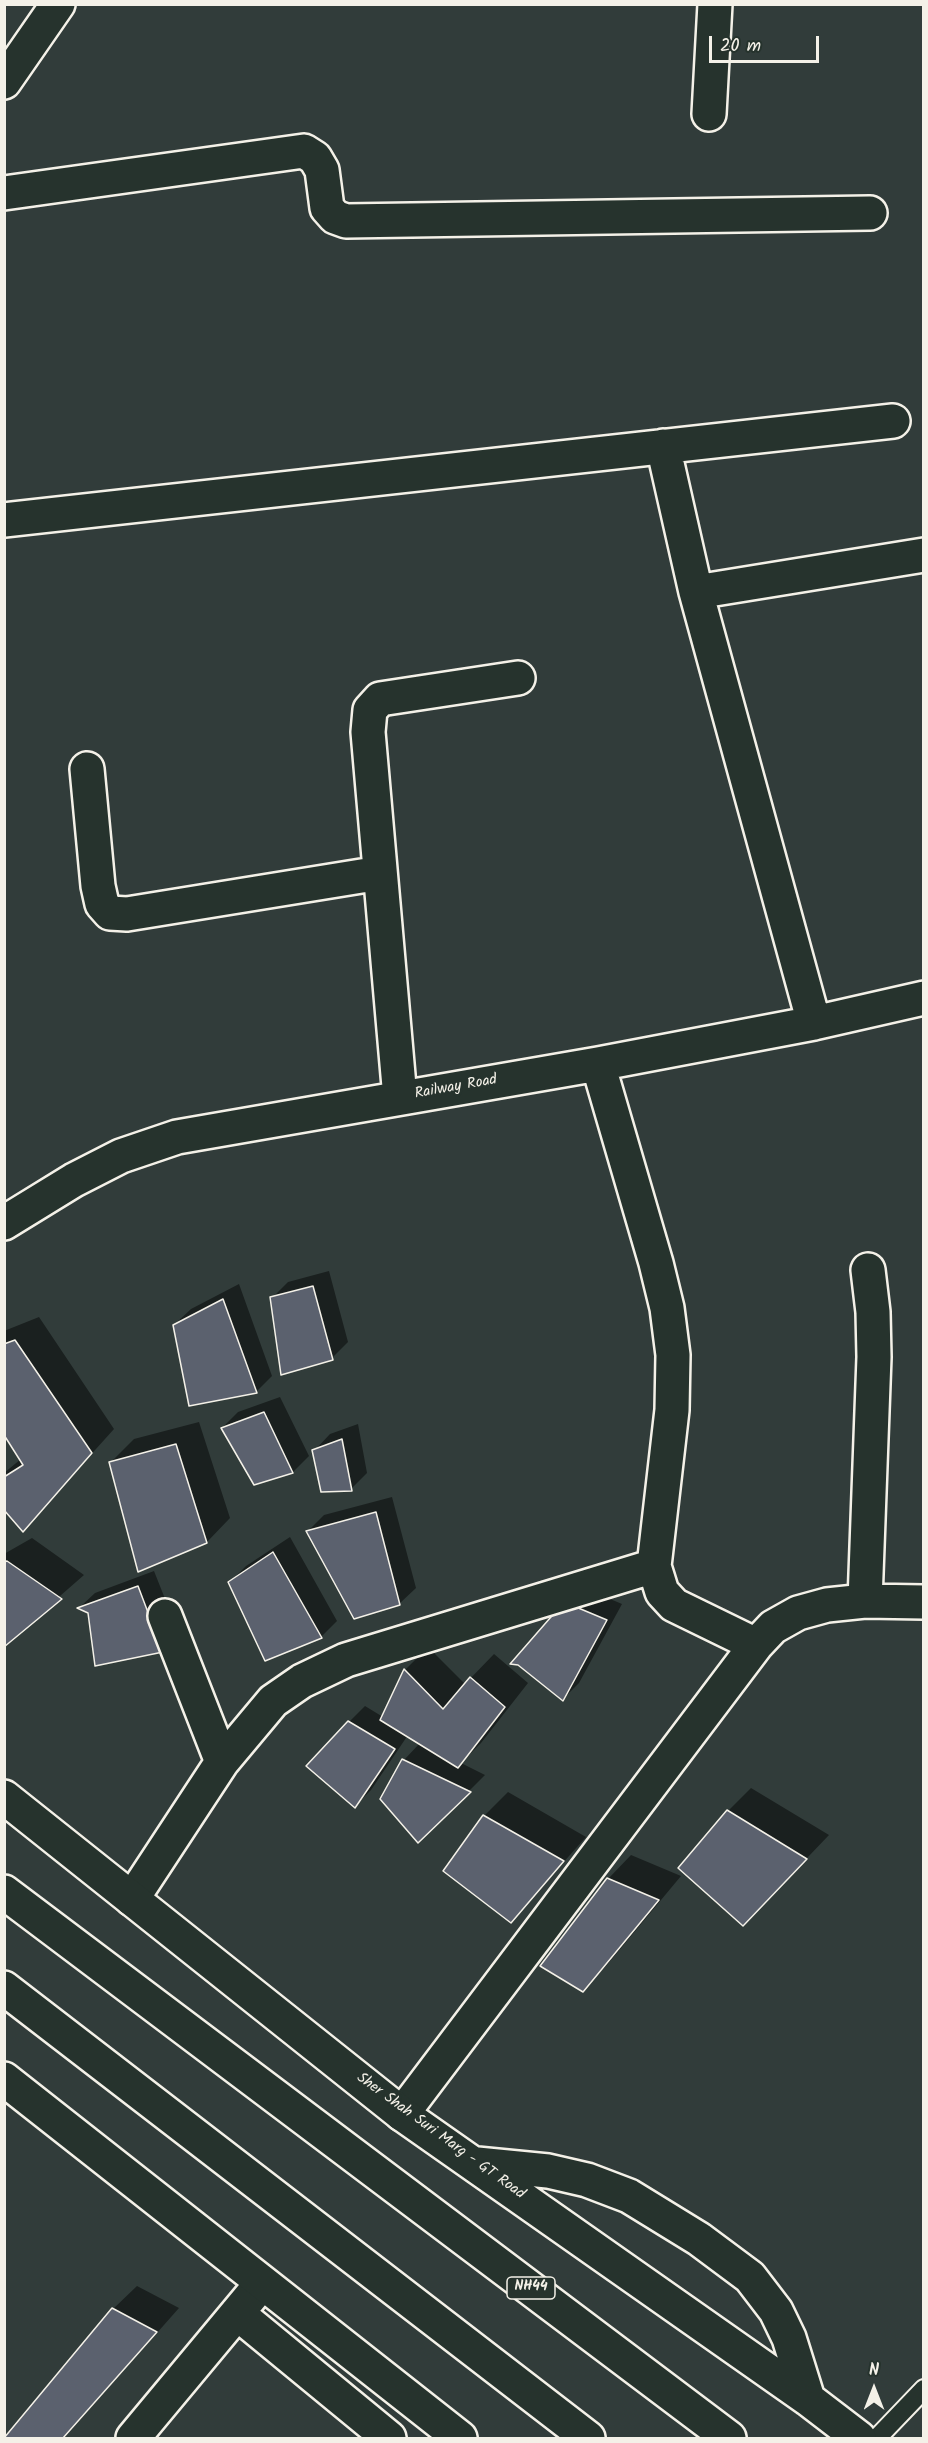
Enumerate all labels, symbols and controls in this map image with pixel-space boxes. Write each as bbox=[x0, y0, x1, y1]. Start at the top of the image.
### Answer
scale bar bbox=[712, 24, 822, 62]
text: 20 m bbox=[720, 32, 761, 61]
street label: Railway Road bbox=[413, 1072, 499, 1104]
street label: Sher Shah Suri Marg - GT Road bbox=[352, 2070, 528, 2204]
road number: NH44 bbox=[507, 2277, 555, 2299]
text: N bbox=[869, 2358, 879, 2383]
north arrow bbox=[844, 2359, 904, 2419]

